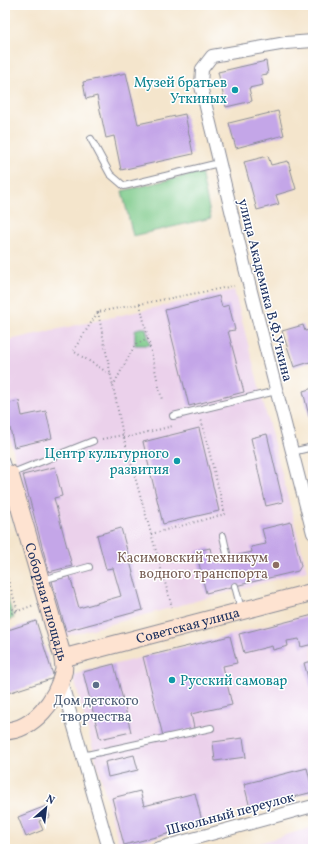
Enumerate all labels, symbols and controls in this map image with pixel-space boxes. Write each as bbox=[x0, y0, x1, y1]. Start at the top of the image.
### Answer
place label: Музей братьев Уткиных bbox=[134, 74, 227, 109]
marker: Музей братьев Уткиных bbox=[230, 85, 240, 95]
street label: улица Академика В.Ф.Уткина bbox=[233, 197, 296, 384]
place label: Центр культурного развития bbox=[44, 445, 169, 480]
marker: Центр культурного развития bbox=[172, 456, 182, 466]
street label: Соборная площадь bbox=[19, 541, 71, 664]
place label: Касимовский техникум водного транспорта bbox=[117, 549, 268, 584]
marker: Касимовский техникум водного транспорта bbox=[271, 560, 281, 570]
street label: Советская улица bbox=[134, 604, 242, 649]
place label: Русский самовар bbox=[180, 672, 287, 691]
marker: Русский самовар bbox=[167, 675, 177, 685]
marker: Дом детского творчества bbox=[91, 680, 101, 690]
place label: Дом детского творчества bbox=[53, 692, 139, 727]
north arrow bbox=[26, 788, 66, 828]
street label: Школьный переулок bbox=[164, 788, 297, 841]
text: N bbox=[43, 792, 57, 809]

